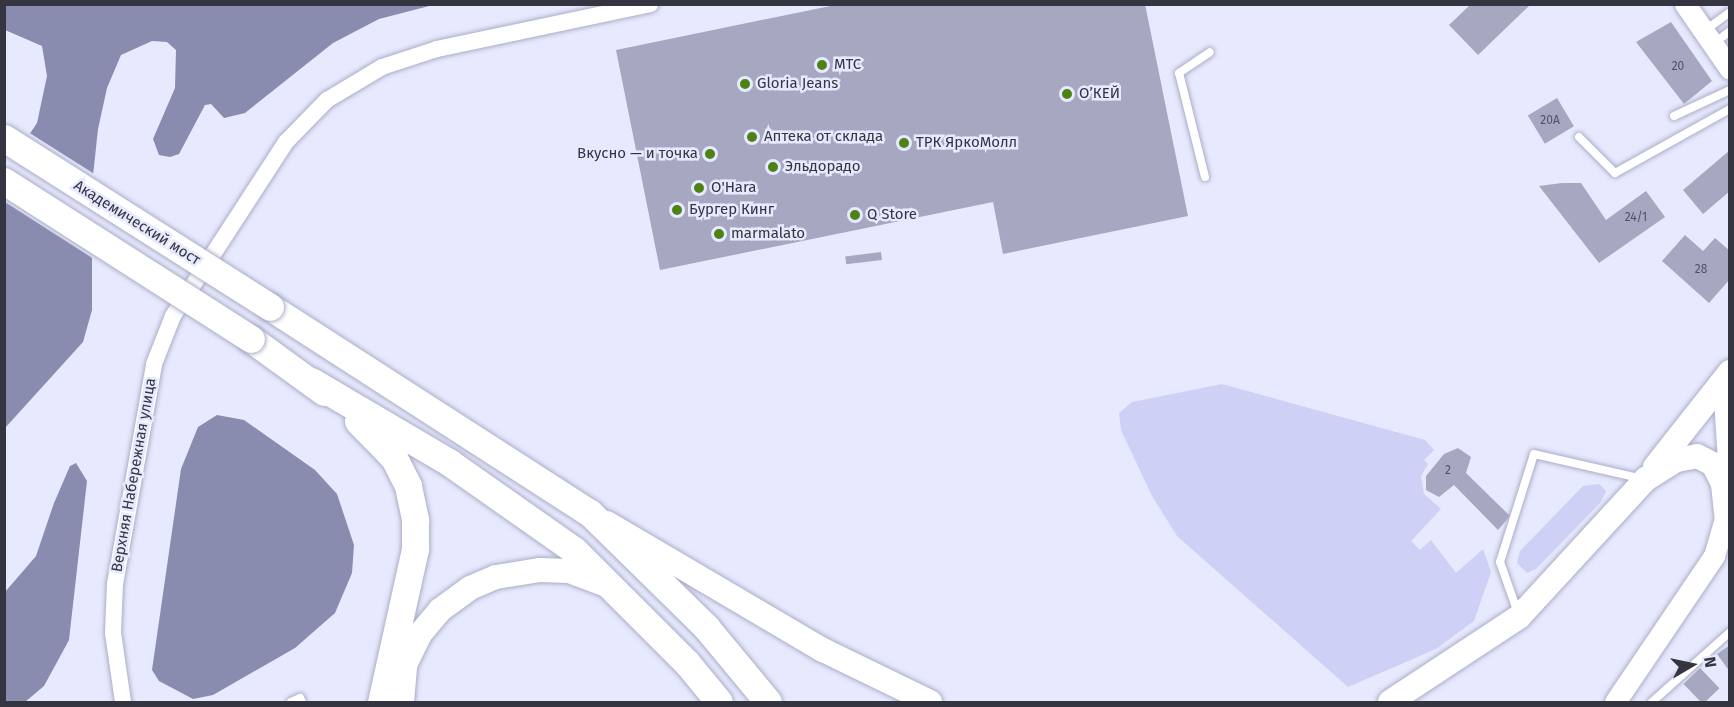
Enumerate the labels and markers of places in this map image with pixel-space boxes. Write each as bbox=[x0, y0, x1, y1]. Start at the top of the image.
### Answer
place label: МТС bbox=[834, 56, 861, 74]
marker: МТС bbox=[815, 58, 829, 72]
place label: Gloria Jeans bbox=[757, 75, 838, 93]
marker: Gloria Jeans bbox=[738, 77, 752, 91]
place label: О’КЕЙ bbox=[1079, 85, 1120, 103]
marker: О’КЕЙ bbox=[1060, 87, 1074, 101]
place label: Аптека от склада bbox=[764, 128, 883, 146]
marker: Аптека от склада bbox=[745, 130, 759, 144]
place label: ТРК ЯркоМолл bbox=[916, 134, 1017, 152]
marker: ТРК ЯркоМолл bbox=[897, 136, 911, 150]
place label: Вкусно — и точка bbox=[577, 145, 698, 163]
marker: Вкусно — и точка bbox=[703, 147, 717, 161]
place label: Эльдорадо bbox=[785, 158, 860, 176]
marker: Эльдорадо bbox=[766, 160, 780, 174]
place label: O'Hara bbox=[711, 179, 756, 197]
marker: O'Hara bbox=[692, 181, 706, 195]
place label: Бургер Кинг bbox=[689, 201, 774, 219]
marker: Бургер Кинг bbox=[670, 203, 684, 217]
place label: Q Store bbox=[867, 206, 917, 224]
marker: Q Store bbox=[848, 208, 862, 222]
place label: marmalato bbox=[731, 225, 805, 243]
marker: marmalato bbox=[712, 227, 726, 241]

